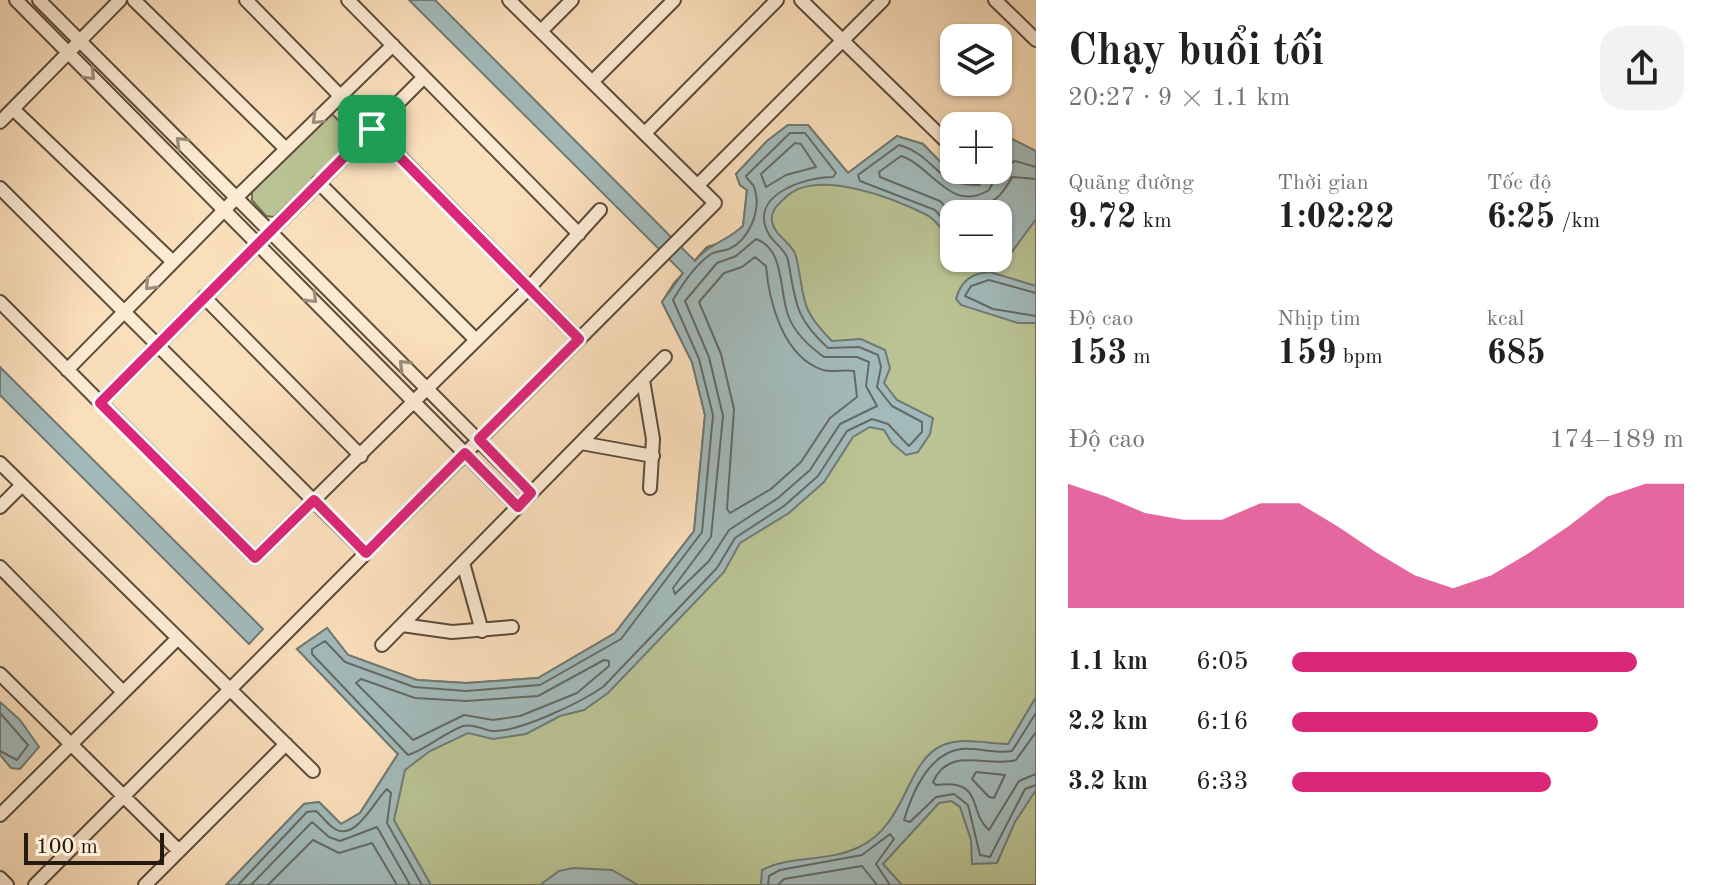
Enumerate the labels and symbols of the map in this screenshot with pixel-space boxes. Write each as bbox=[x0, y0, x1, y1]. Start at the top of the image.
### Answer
one-way arrow bbox=[81, 66, 96, 80]
pin bbox=[338, 95, 406, 163]
one-way arrow bbox=[312, 110, 326, 124]
one-way arrow bbox=[176, 137, 191, 151]
one-way arrow bbox=[145, 276, 159, 290]
one-way arrow bbox=[303, 289, 317, 303]
one-way arrow bbox=[399, 360, 413, 374]
scale bar bbox=[24, 829, 164, 865]

